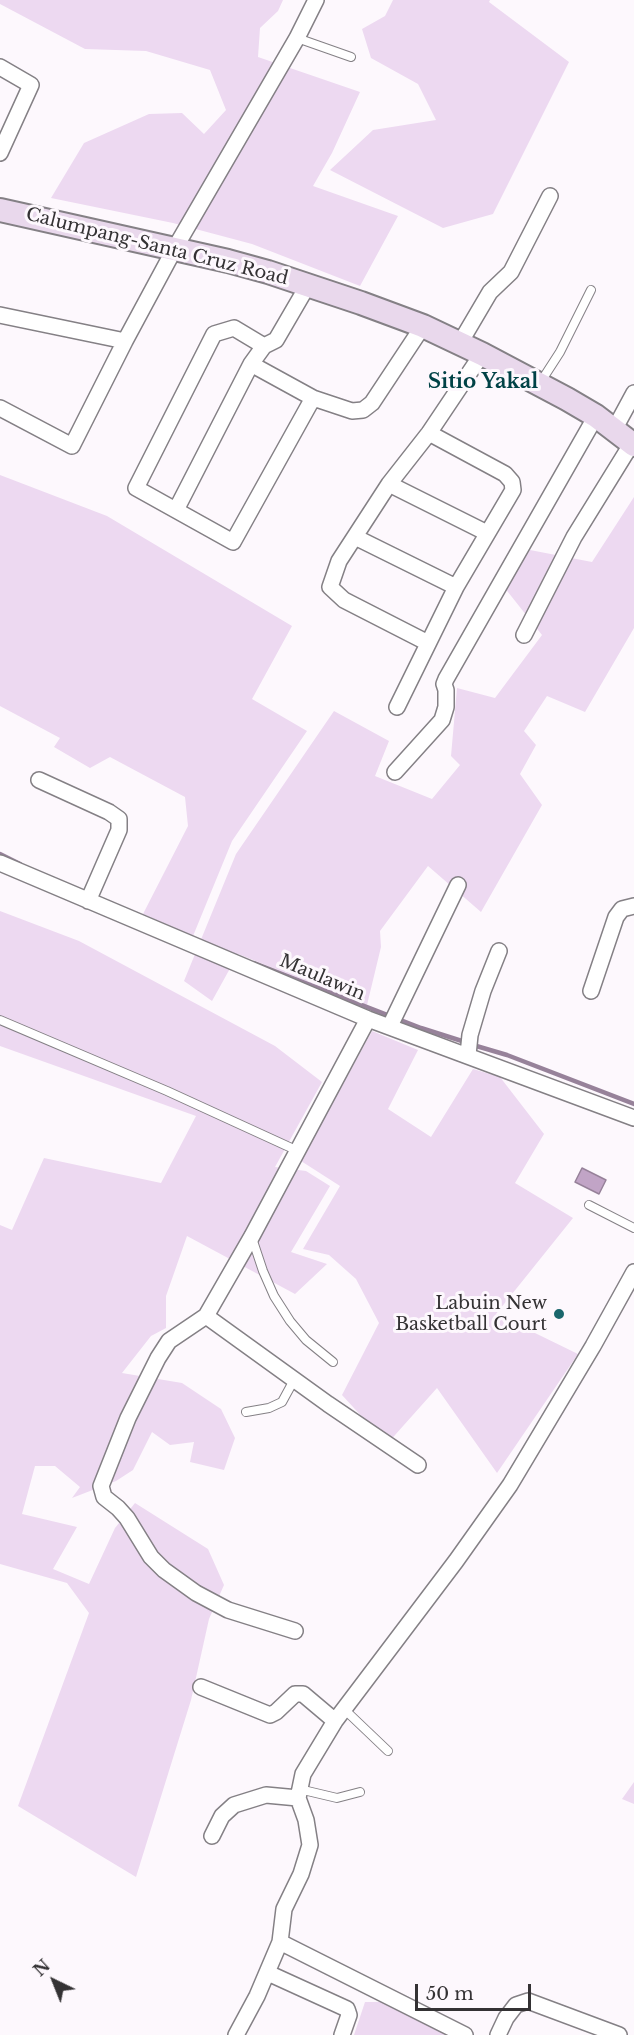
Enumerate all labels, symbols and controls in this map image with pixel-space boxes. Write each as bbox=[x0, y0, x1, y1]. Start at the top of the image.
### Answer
street label: Calumpang-Santa Cruz Road bbox=[24, 204, 290, 290]
district label: Sitio Yakal bbox=[428, 370, 538, 394]
street label: Maulawin bbox=[276, 950, 368, 1006]
place label: Labuin New Basketball Court bbox=[395, 1293, 547, 1336]
marker: Labuin New Basketball Court bbox=[552, 1307, 566, 1321]
north arrow bbox=[24, 1951, 84, 2011]
text: N bbox=[29, 1955, 54, 1980]
scale bar bbox=[418, 1972, 534, 2010]
text: 50 m bbox=[426, 1983, 474, 2005]

